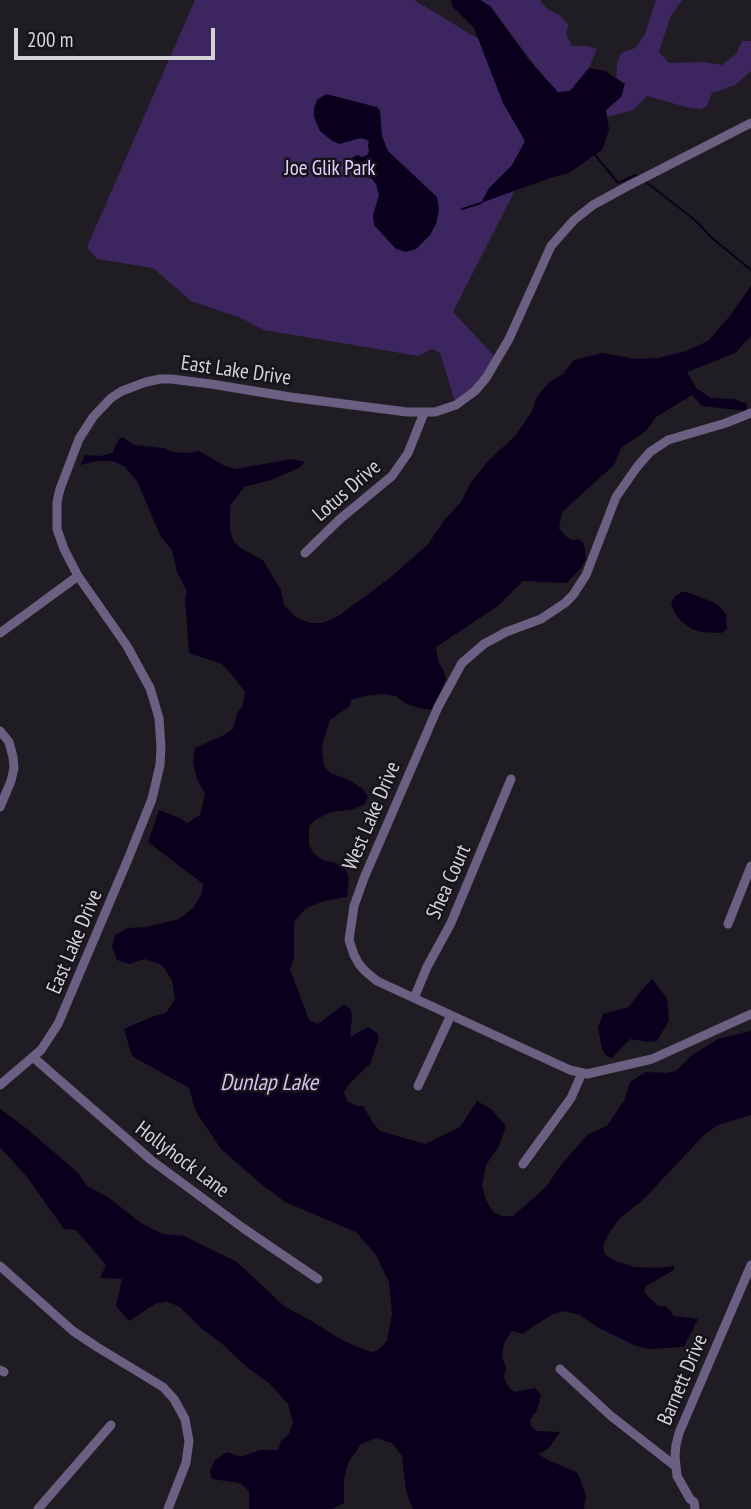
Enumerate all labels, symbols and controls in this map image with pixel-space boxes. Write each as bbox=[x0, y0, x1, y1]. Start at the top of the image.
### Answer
scale bar bbox=[18, 14, 219, 58]
text: 200 m bbox=[27, 26, 73, 53]
park label: Joe Glik Park bbox=[285, 156, 375, 182]
street label: East Lake Drive bbox=[179, 351, 293, 391]
street label: Lotus Drive bbox=[308, 455, 386, 527]
street label: West Lake Drive bbox=[338, 758, 406, 874]
street label: Shea Court bbox=[421, 841, 477, 923]
street label: East Lake Drive bbox=[42, 886, 108, 998]
water label: Dunlap Lake bbox=[220, 1069, 318, 1097]
street label: Hollyhock Lane bbox=[130, 1117, 234, 1203]
street label: Barnett Drive bbox=[653, 1331, 713, 1429]

